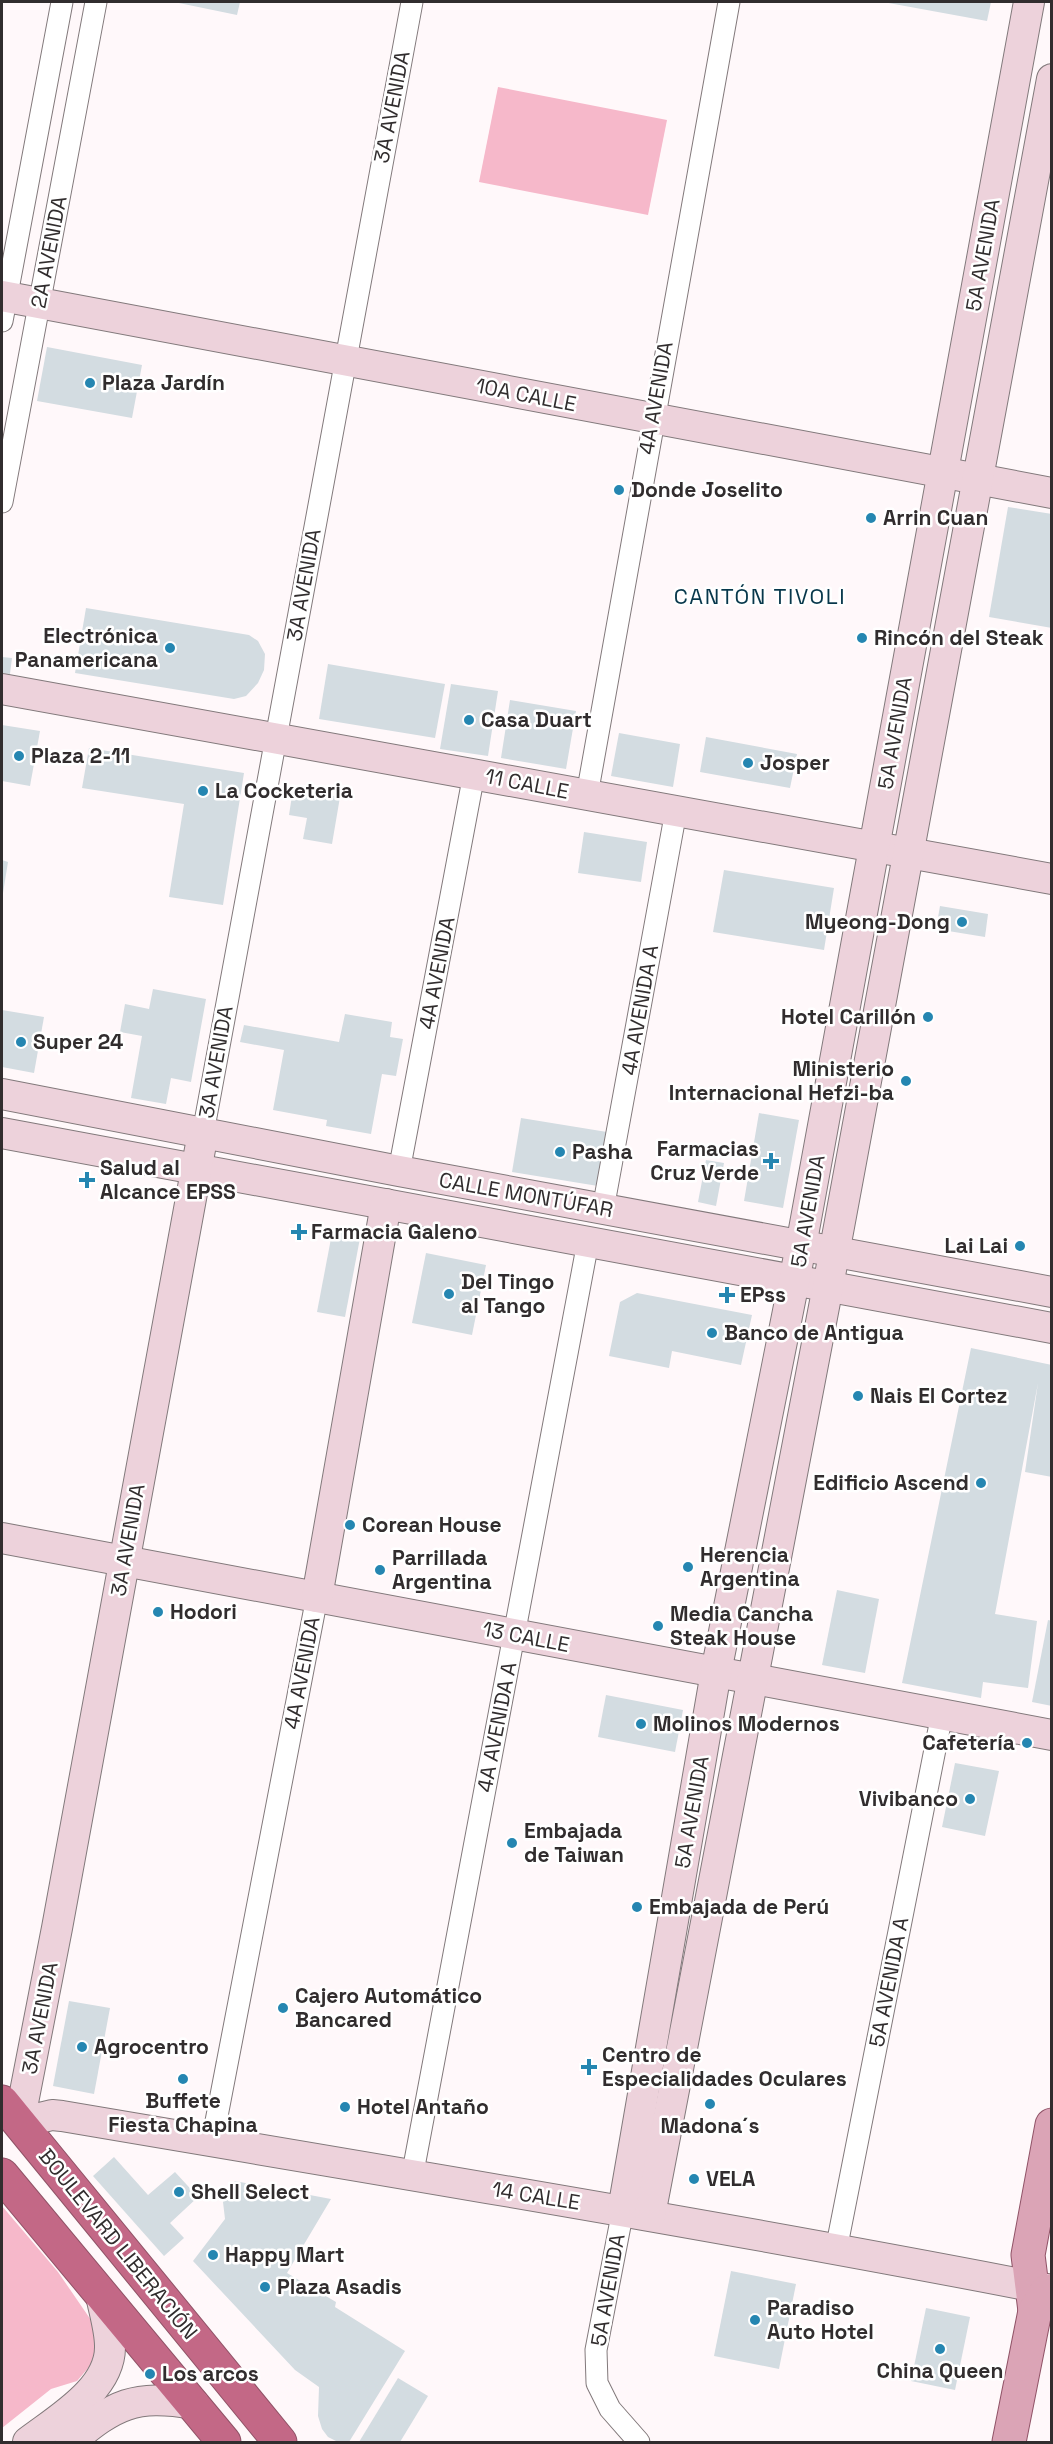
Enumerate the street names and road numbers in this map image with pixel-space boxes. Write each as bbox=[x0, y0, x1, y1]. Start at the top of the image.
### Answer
street label: 3A AVENIDA bbox=[367, 49, 416, 165]
street label: 2A AVENIDA bbox=[24, 194, 73, 310]
street label: 5A AVENIDA bbox=[959, 197, 1006, 313]
street label: 4A AVENIDA bbox=[632, 339, 679, 456]
street label: 10A CALLE bbox=[473, 372, 579, 417]
street label: 3A AVENIDA bbox=[280, 527, 327, 643]
street label: 5A AVENIDA bbox=[871, 675, 918, 791]
street label: 11 CALLE bbox=[483, 762, 571, 805]
street label: 4A AVENIDA bbox=[412, 914, 461, 1032]
street label: 4A AVENIDA A bbox=[615, 942, 664, 1077]
street label: 3A AVENIDA bbox=[192, 1004, 239, 1120]
street label: 5A AVENIDA bbox=[784, 1153, 831, 1269]
street label: CALLE MONTÚFAR bbox=[437, 1166, 615, 1223]
street label: 3A AVENIDA bbox=[104, 1482, 151, 1598]
street label: 4A AVENIDA bbox=[277, 1614, 326, 1732]
street label: 13 CALLE bbox=[480, 1615, 572, 1658]
street label: 4A AVENIDA A bbox=[471, 1659, 522, 1794]
street label: 5A AVENIDA bbox=[668, 1754, 715, 1870]
street label: 5A AVENIDA A bbox=[863, 1915, 914, 2049]
street label: 3A AVENIDA bbox=[15, 1960, 64, 2076]
street label: BOULEVARD LIBERACIÓN bbox=[33, 2143, 204, 2345]
street label: 14 CALLE bbox=[490, 2175, 582, 2216]
street label: 5A AVENIDA bbox=[584, 2232, 631, 2348]

